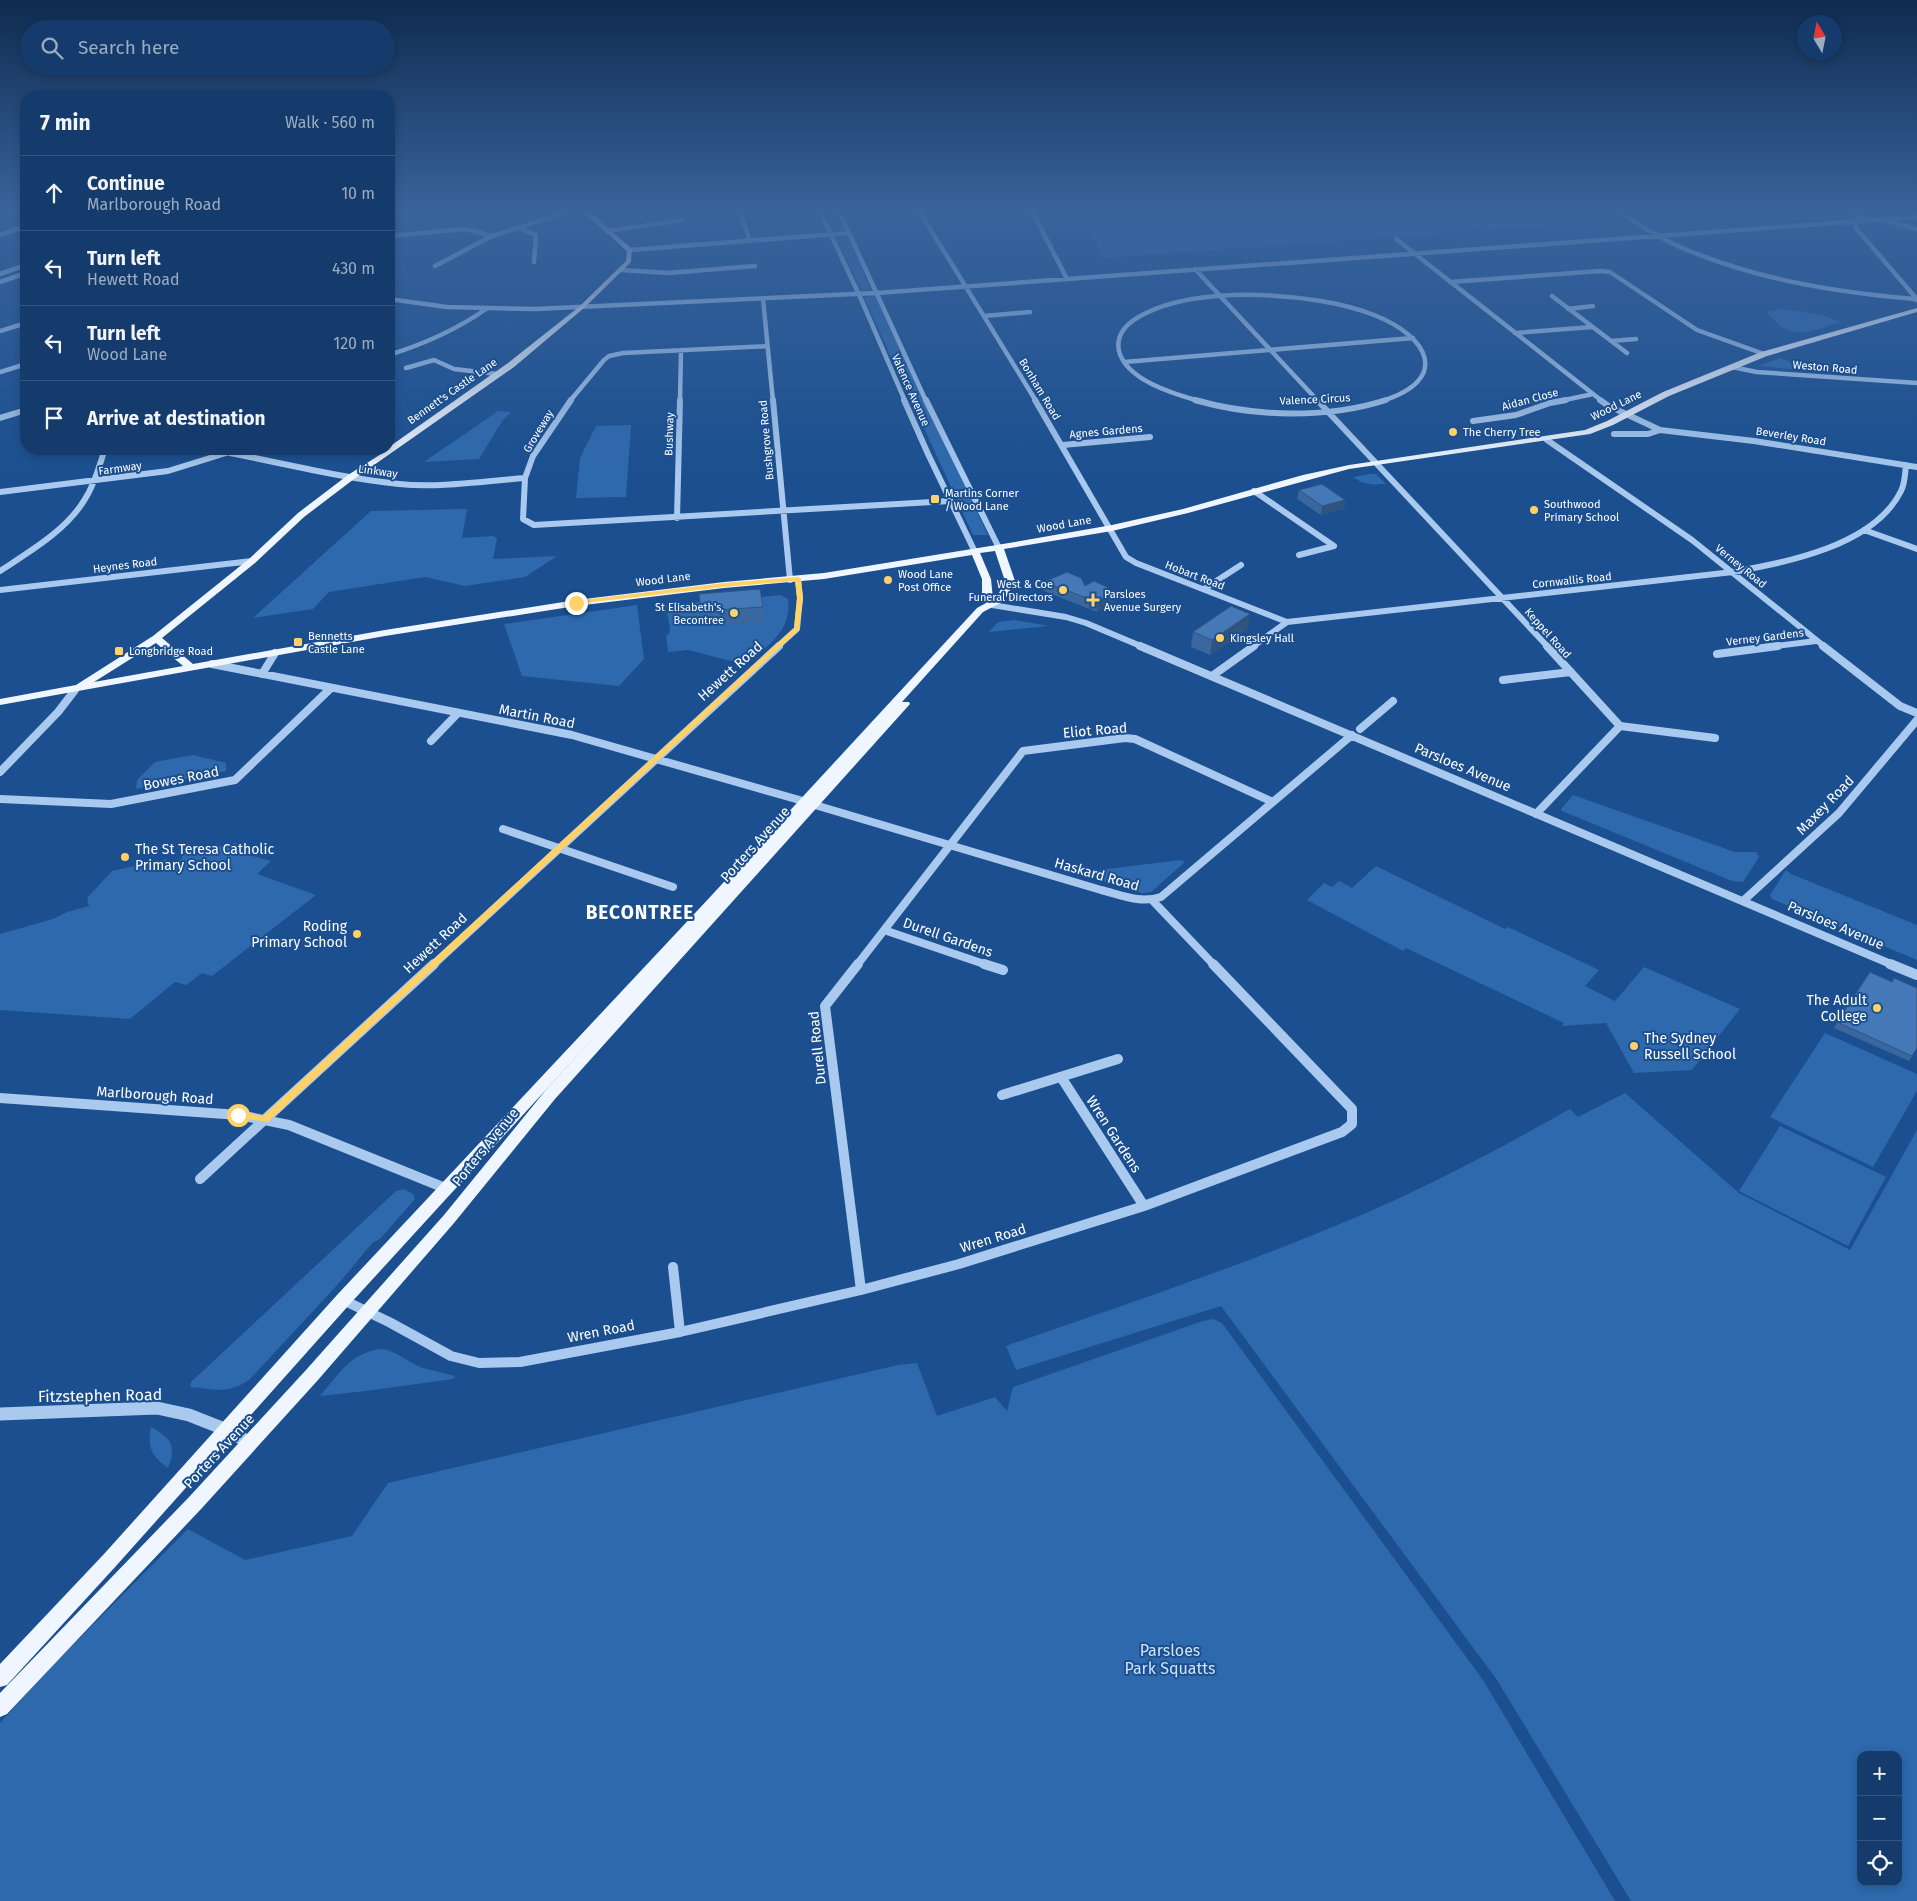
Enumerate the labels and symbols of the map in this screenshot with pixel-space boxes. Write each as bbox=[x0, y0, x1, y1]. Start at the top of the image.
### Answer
north arrow bbox=[1797, 15, 1842, 60]
street label: Valence Avenue bbox=[889, 352, 932, 428]
street label: Bennett's Castle Lane bbox=[405, 356, 500, 427]
street label: Bonham Road bbox=[1016, 356, 1063, 422]
street label: Weston Road bbox=[1792, 358, 1858, 377]
street label: Aidan Close bbox=[1500, 386, 1560, 413]
street label: Wood Lane bbox=[1589, 388, 1644, 423]
street label: Valence Circus bbox=[1279, 391, 1351, 408]
street label: Bushgrove Road bbox=[757, 399, 776, 481]
street label: Groveway bbox=[521, 407, 557, 455]
street label: Bushway bbox=[662, 411, 677, 456]
street label: Agnes Gardens bbox=[1069, 422, 1143, 441]
street label: Beverley Road bbox=[1755, 425, 1827, 448]
marker: The Cherry Tree bbox=[1447, 426, 1459, 438]
place label: The Cherry Tree bbox=[1463, 426, 1541, 439]
street label: Farmway bbox=[98, 459, 143, 478]
street label: Linkway bbox=[357, 462, 399, 481]
place label: Martins Corner / Wood Lane bbox=[945, 487, 1019, 513]
marker: Martins Corner / Wood Lane bbox=[929, 493, 941, 505]
place label: Southwood Primary School bbox=[1544, 498, 1619, 524]
marker: Southwood Primary School bbox=[1528, 504, 1540, 516]
street label: Wood Lane bbox=[1036, 513, 1092, 536]
street label: Verney Road bbox=[1712, 542, 1769, 591]
street label: Heynes Road bbox=[92, 555, 158, 576]
street label: Hobart Road bbox=[1163, 558, 1226, 593]
place label: Wood Lane Post Office bbox=[898, 568, 953, 594]
street label: Wood Lane bbox=[635, 570, 691, 589]
street label: Cornwallis Road bbox=[1532, 570, 1612, 591]
marker: Wood Lane Post Office bbox=[882, 574, 894, 586]
place label: West & Coe Funeral Directors bbox=[968, 578, 1053, 604]
marker: West & Coe Funeral Directors bbox=[1057, 584, 1069, 596]
place label: Parsloes Avenue Surgery bbox=[1104, 588, 1182, 614]
route end bbox=[565, 592, 588, 615]
marker: Parsloes Avenue Surgery bbox=[1086, 593, 1100, 607]
place label: St Elisabeth's, Becontree bbox=[655, 601, 724, 627]
street label: Keppel Road bbox=[1522, 606, 1573, 661]
marker: St Elisabeth's, Becontree bbox=[728, 607, 740, 619]
street label: Verney Gardens bbox=[1726, 626, 1804, 649]
place label: Bennetts Castle Lane bbox=[308, 630, 365, 656]
marker: Kingsley Hall bbox=[1214, 632, 1226, 644]
place label: Kingsley Hall bbox=[1230, 632, 1294, 645]
marker: Bennetts Castle Lane bbox=[292, 636, 304, 648]
street label: Hewett Road bbox=[695, 638, 766, 705]
marker: Longbridge Road bbox=[113, 645, 125, 657]
place label: Longbridge Road bbox=[129, 645, 213, 658]
street label: Martin Road bbox=[497, 701, 576, 732]
street label: Eliot Road bbox=[1062, 719, 1128, 742]
street label: Parsloes Avenue bbox=[1412, 739, 1514, 795]
street label: Bowes Road bbox=[142, 763, 220, 794]
street label: Maxey Road bbox=[1793, 772, 1858, 838]
street label: Porters Avenue bbox=[717, 803, 794, 886]
place label: The St Teresa Catholic Primary School bbox=[135, 841, 274, 874]
marker: The St Teresa Catholic Primary School bbox=[119, 851, 131, 863]
street label: Haskard Road bbox=[1052, 854, 1141, 895]
street label: Parsloes Avenue bbox=[1785, 897, 1887, 953]
district label: BECONTREE bbox=[586, 901, 694, 924]
street label: Hewett Road bbox=[400, 910, 471, 977]
street label: Durell Gardens bbox=[901, 914, 995, 961]
place label: Roding Primary School bbox=[251, 918, 348, 951]
marker: Roding Primary School bbox=[351, 928, 363, 940]
place label: The Adult College bbox=[1807, 992, 1868, 1025]
marker: The Adult College bbox=[1871, 1002, 1883, 1014]
street label: Durell Road bbox=[805, 1010, 830, 1086]
place label: The Sydney Russell School bbox=[1644, 1030, 1736, 1063]
marker: The Sydney Russell School bbox=[1628, 1040, 1640, 1052]
street label: Marlborough Road bbox=[96, 1083, 214, 1108]
street label: Wren Gardens bbox=[1082, 1093, 1145, 1176]
route start bbox=[227, 1104, 250, 1127]
street label: Porters Avenue bbox=[449, 1105, 522, 1190]
street label: Wren Road bbox=[958, 1220, 1028, 1257]
street label: Wren Road bbox=[566, 1317, 636, 1346]
street label: Fitzstephen Road bbox=[38, 1385, 162, 1406]
street label: Porters Avenue bbox=[181, 1411, 258, 1492]
park label: Parsloes Park Squatts bbox=[1124, 1641, 1216, 1678]

